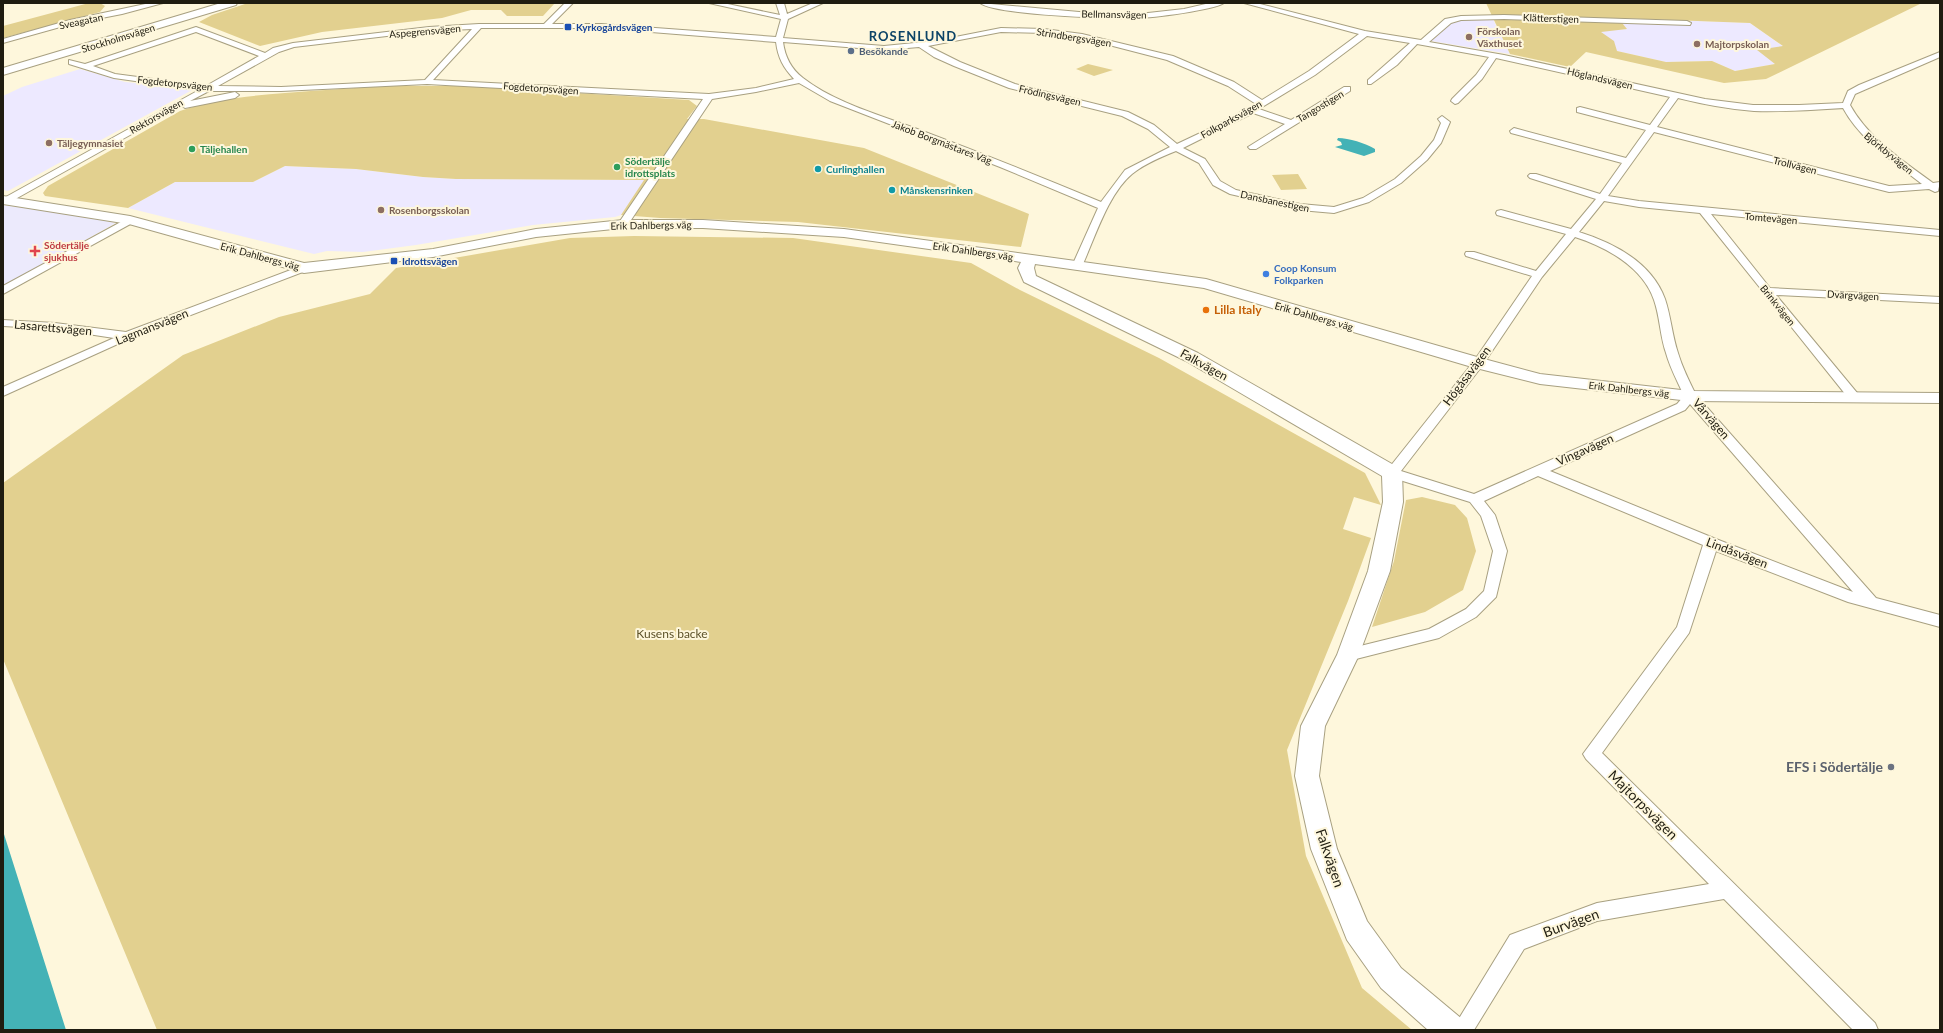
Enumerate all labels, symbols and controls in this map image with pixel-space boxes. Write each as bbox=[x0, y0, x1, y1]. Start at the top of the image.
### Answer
street label: Bellmansvägen bbox=[1081, 7, 1147, 21]
street label: Sveagatan bbox=[58, 10, 104, 32]
street label: Klätterstigen bbox=[1523, 11, 1579, 25]
street label: Stockholmsvägen bbox=[80, 21, 156, 55]
place label: Kyrkogårdsvägen bbox=[576, 21, 653, 33]
street label: Aspegrensvägen bbox=[389, 22, 461, 40]
marker: Kyrkogårdsvägen bbox=[563, 22, 573, 32]
street label: Strindbergsvägen bbox=[1036, 25, 1112, 49]
place label: Förskolan Växthuset bbox=[1476, 25, 1522, 49]
district label: ROSENLUND bbox=[869, 28, 957, 44]
marker: Förskolan Växthuset bbox=[1464, 32, 1474, 42]
place label: Majtorpskolan bbox=[1705, 38, 1770, 50]
marker: Majtorpskolan bbox=[1692, 39, 1702, 49]
place label: Besökande bbox=[859, 45, 909, 57]
marker: Besökande bbox=[846, 46, 856, 56]
street label: Höglandsvägen bbox=[1566, 65, 1634, 91]
street label: Fogdetorpsvägen bbox=[137, 73, 213, 93]
street label: Fogdetorpsvägen bbox=[503, 79, 579, 97]
street label: Frödingsvägen bbox=[1018, 82, 1082, 108]
street label: Tangostigen bbox=[1294, 87, 1346, 125]
street label: Rektorsvägen bbox=[127, 96, 185, 136]
street label: Folkparksvägen bbox=[1198, 97, 1264, 141]
street label: Jakob Borgmästares Väg bbox=[890, 117, 994, 167]
street label: Björkbyvägen bbox=[1862, 130, 1916, 176]
place label: Täljegymnasiet bbox=[57, 137, 124, 149]
marker: Täljegymnasiet bbox=[44, 138, 54, 148]
place label: Täljehallen bbox=[200, 143, 248, 155]
marker: Täljehallen bbox=[187, 144, 197, 154]
street label: Trollvägen bbox=[1772, 154, 1818, 176]
place label: Södertälje idrottsplats bbox=[625, 155, 676, 179]
marker: Södertälje idrottsplats bbox=[612, 162, 622, 172]
place label: Curlinghallen bbox=[826, 163, 885, 175]
marker: Curlinghallen bbox=[813, 164, 823, 174]
place label: Månskensrinken bbox=[900, 184, 973, 196]
marker: Månskensrinken bbox=[887, 185, 897, 195]
street label: Dansbanestigen bbox=[1239, 188, 1311, 214]
place label: Rosenborgsskolan bbox=[389, 204, 470, 216]
marker: Rosenborgsskolan bbox=[376, 205, 386, 215]
street label: Tomtevägen bbox=[1744, 210, 1798, 226]
street label: Erik Dahlbergs väg bbox=[610, 218, 692, 232]
place label: Södertälje sjukhus bbox=[44, 239, 90, 263]
street label: Erik Dahlbergs väg bbox=[932, 239, 1014, 263]
street label: Erik Dahlbergs väg bbox=[219, 240, 301, 272]
marker: Södertälje sjukhus bbox=[29, 245, 41, 257]
place label: Idrottsvägen bbox=[402, 255, 458, 267]
marker: Idrottsvägen bbox=[389, 256, 399, 266]
place label: Coop Konsum Folkparken bbox=[1274, 262, 1336, 286]
marker: Coop Konsum Folkparken bbox=[1261, 269, 1271, 279]
street label: Brinkvägen bbox=[1758, 282, 1798, 328]
street label: Dvärgvägen bbox=[1827, 288, 1879, 302]
street label: Erik Dahlbergs väg bbox=[1273, 299, 1355, 333]
place label: Lilla Italy bbox=[1214, 302, 1262, 317]
street label: Lagmansvägen bbox=[113, 305, 190, 348]
marker: Lilla Italy bbox=[1201, 305, 1211, 315]
street label: Lasarettsvägen bbox=[13, 317, 93, 338]
street label: Högåsavägen bbox=[1439, 343, 1494, 408]
street label: Falkvägen bbox=[1178, 345, 1231, 384]
street label: Erik Dahlbergs väg bbox=[1588, 379, 1670, 399]
street label: Vårvägen bbox=[1690, 395, 1733, 442]
street label: Vingavägen bbox=[1554, 430, 1616, 469]
street label: Lindåsvägen bbox=[1704, 534, 1770, 571]
park label: Kusens backe bbox=[636, 626, 708, 641]
place label: EFS i Södertälje bbox=[1786, 758, 1884, 775]
marker: EFS i Södertälje bbox=[1886, 762, 1896, 772]
street label: Majtorpsvägen bbox=[1605, 766, 1682, 843]
street label: Falkvägen bbox=[1313, 826, 1348, 889]
street label: Burvägen bbox=[1541, 905, 1601, 940]

